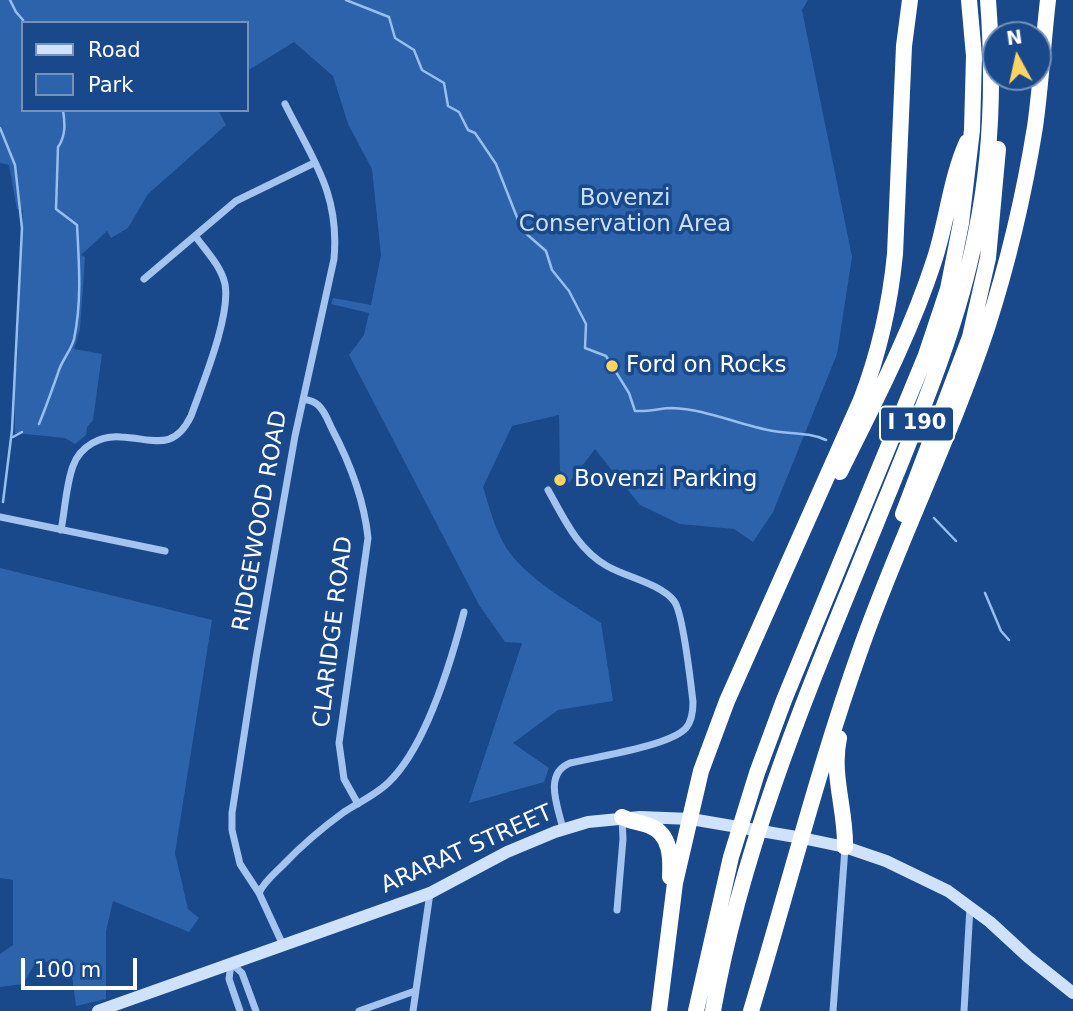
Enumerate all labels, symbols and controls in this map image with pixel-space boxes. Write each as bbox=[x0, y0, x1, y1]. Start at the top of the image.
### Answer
legend bbox=[21, 21, 248, 112]
north arrow bbox=[982, 21, 1052, 91]
text: N bbox=[1005, 25, 1024, 49]
text: Road bbox=[88, 38, 141, 62]
text: Park bbox=[88, 73, 133, 97]
park label: Bovenzi Conservation Area bbox=[519, 185, 731, 239]
place label: Ford on Rocks bbox=[626, 352, 786, 380]
marker: Ford on Rocks bbox=[604, 358, 620, 374]
road number: I 190 bbox=[880, 406, 954, 442]
street label: RIDGEWOOD ROAD bbox=[228, 408, 294, 634]
place label: Bovenzi Parking bbox=[574, 466, 757, 494]
marker: Bovenzi Parking bbox=[552, 472, 568, 488]
street label: CLARIDGE ROAD bbox=[309, 535, 359, 729]
street label: ARARAT STREET bbox=[377, 800, 557, 900]
scale bar bbox=[24, 944, 140, 988]
text: 100 m bbox=[34, 958, 101, 982]

